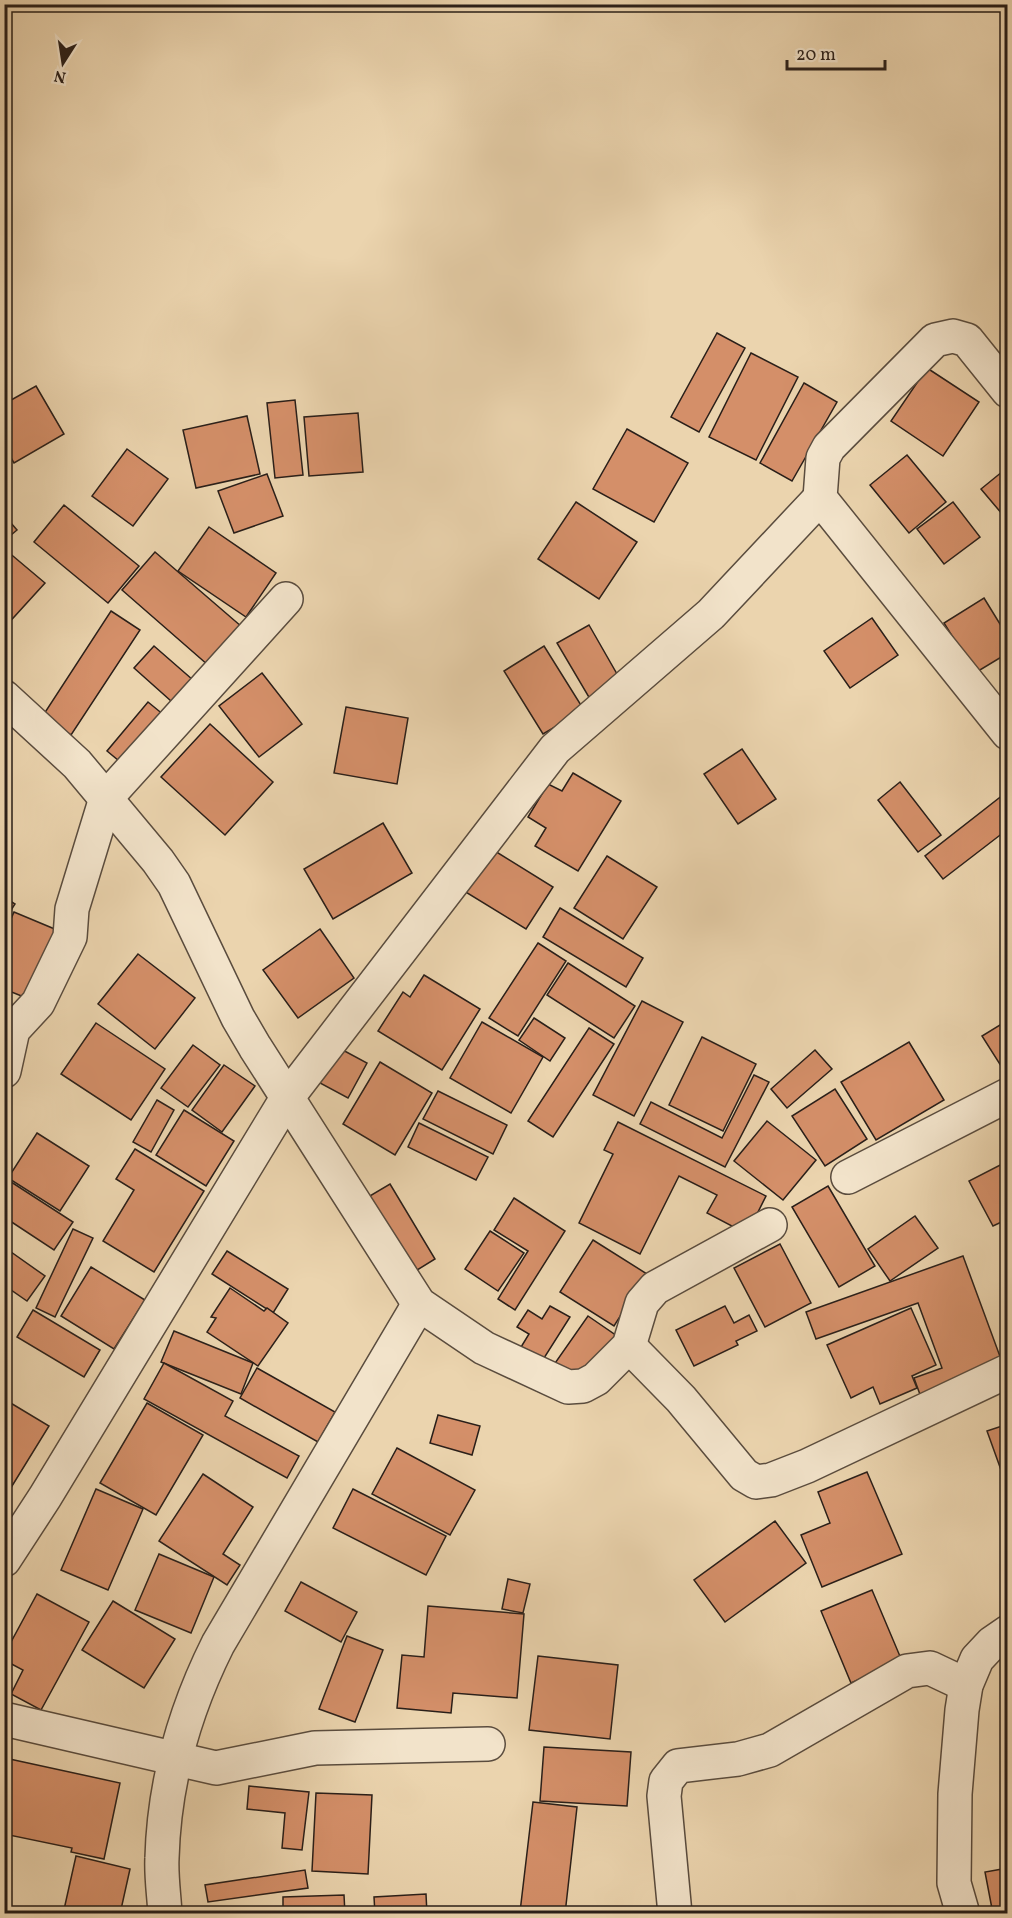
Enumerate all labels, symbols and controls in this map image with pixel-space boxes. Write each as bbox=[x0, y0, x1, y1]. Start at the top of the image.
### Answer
north arrow bbox=[33, 33, 93, 93]
scale bar bbox=[787, 33, 884, 71]
text: 20 m bbox=[796, 43, 836, 68]
text: N bbox=[52, 64, 68, 88]

